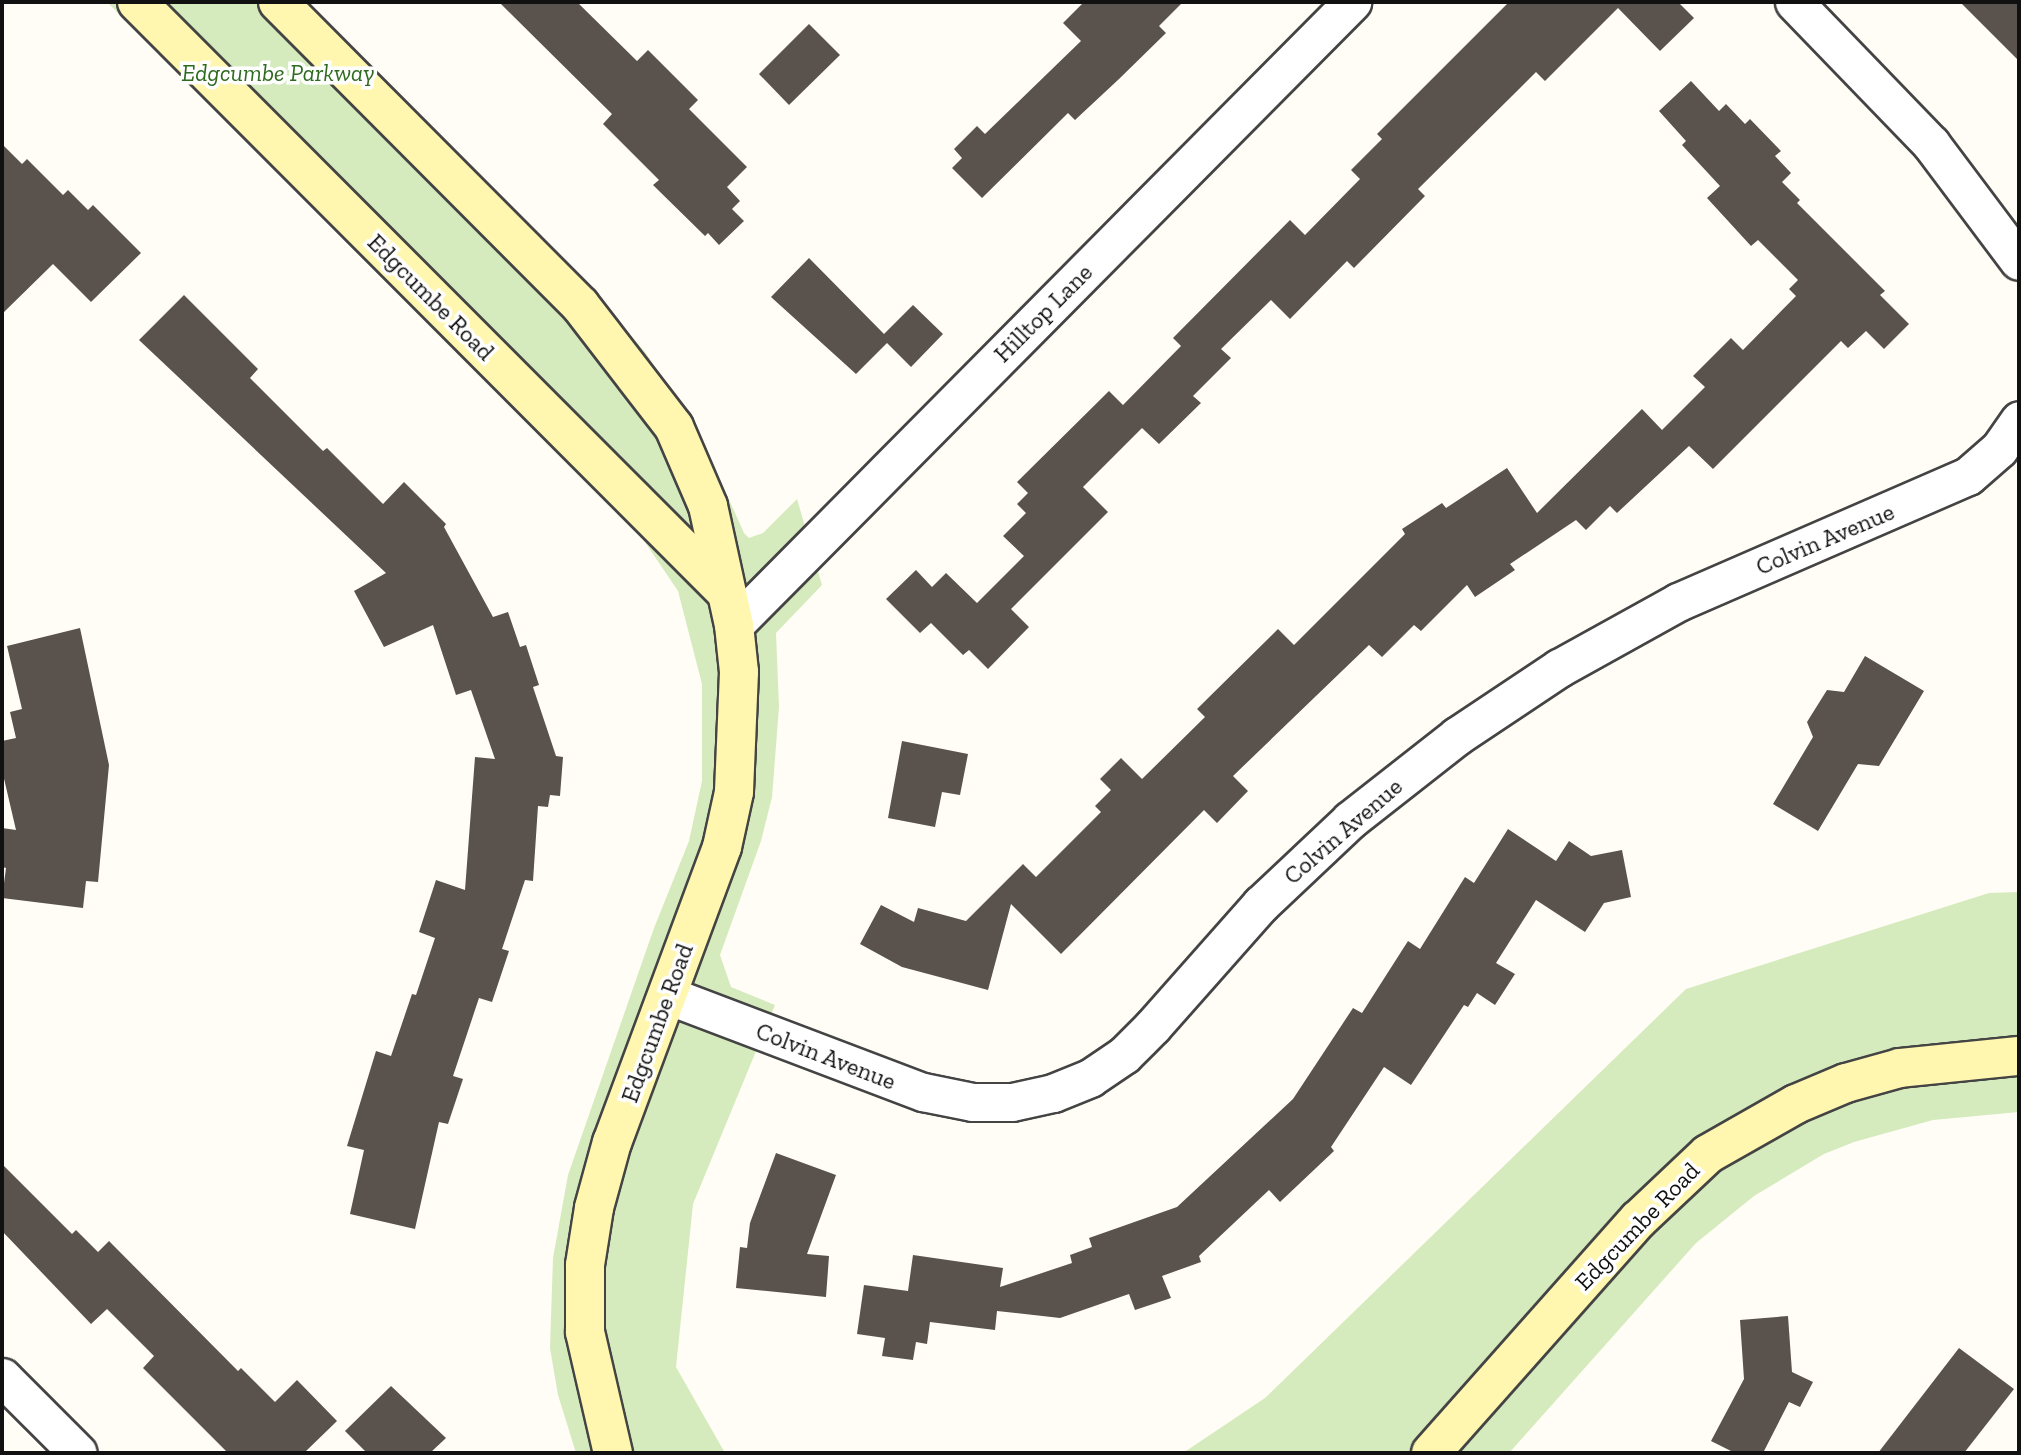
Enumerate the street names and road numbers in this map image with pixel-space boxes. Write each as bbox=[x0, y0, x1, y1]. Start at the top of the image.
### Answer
street label: Edgcumbe Road bbox=[362, 228, 500, 366]
street label: Hilltop Lane bbox=[988, 258, 1098, 368]
street label: Colvin Avenue bbox=[1751, 497, 1899, 581]
street label: Colvin Avenue bbox=[1278, 772, 1408, 890]
street label: Edgcumbe Road bbox=[615, 940, 699, 1106]
street label: Colvin Avenue bbox=[752, 1016, 900, 1096]
street label: Edgcumbe Road bbox=[1569, 1156, 1705, 1296]

